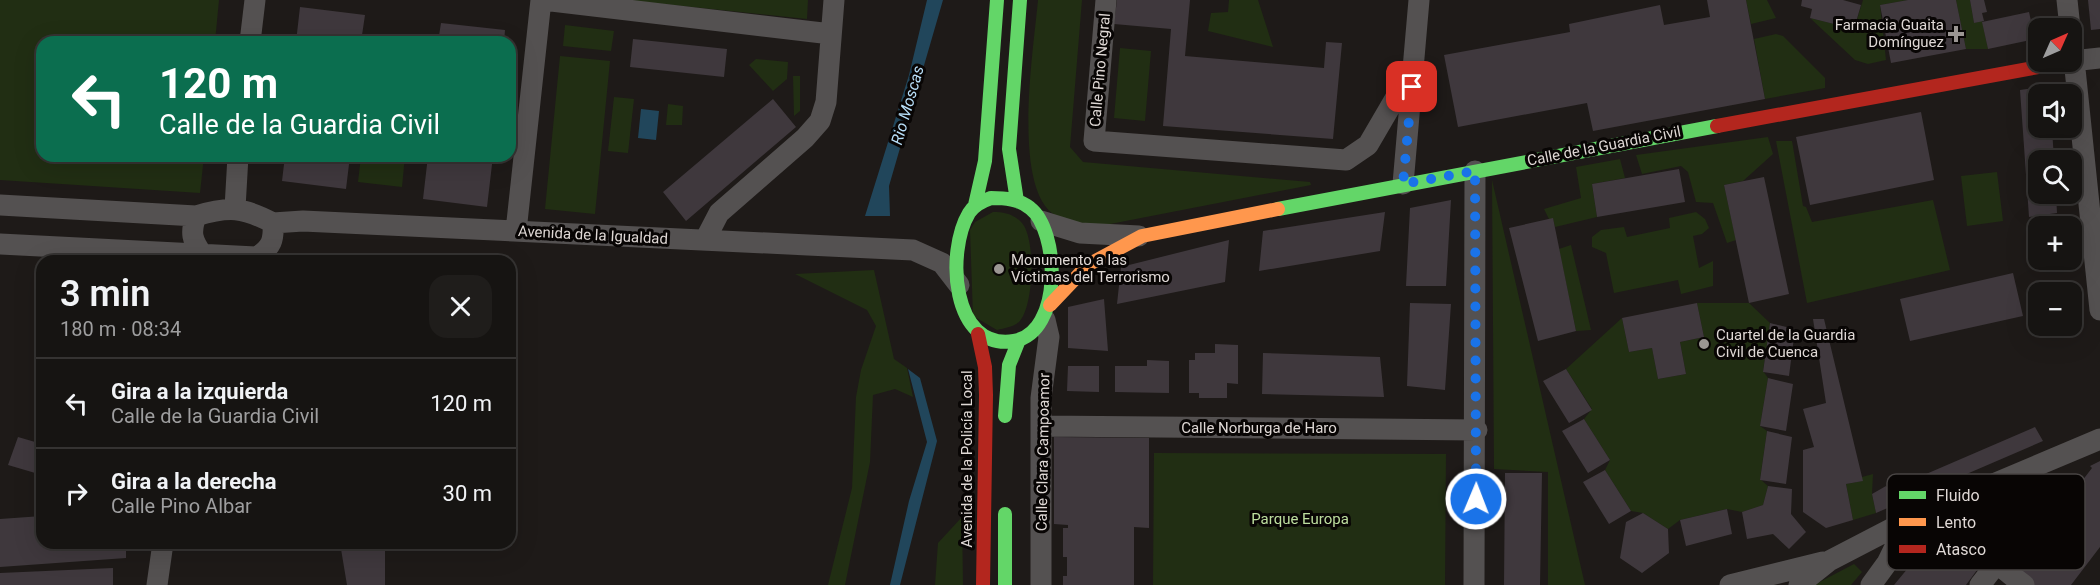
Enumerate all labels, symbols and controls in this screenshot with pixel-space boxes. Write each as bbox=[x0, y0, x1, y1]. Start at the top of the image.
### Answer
street label: Calle Pino Negral bbox=[1086, 12, 1114, 128]
place label: Farmacia Guaita Domínguez bbox=[1835, 16, 1944, 51]
north arrow bbox=[2028, 18, 2082, 72]
map controls bbox=[2028, 18, 2082, 336]
marker: Farmacia Guaita Domínguez bbox=[1949, 27, 1963, 41]
text: 120 m bbox=[159, 59, 278, 108]
icon: left bbox=[60, 60, 138, 138]
pin bbox=[1386, 61, 1437, 112]
water label: Rio Moscas bbox=[887, 64, 928, 147]
icon: arrive bbox=[1395, 70, 1428, 103]
button: sound bbox=[2028, 84, 2082, 138]
text: Calle de la Guardia Civil bbox=[159, 109, 440, 141]
street label: Calle de la Guardia Civil bbox=[1526, 122, 1682, 170]
button: search bbox=[2028, 150, 2082, 204]
button: + bbox=[2028, 216, 2082, 270]
street label: Avenida de la Igualdad bbox=[518, 222, 668, 248]
place label: Monumento a las Víctimas del Terrorismo bbox=[1011, 251, 1170, 286]
marker: Monumento a las Víctimas del Terrorismo bbox=[992, 262, 1006, 276]
text: 3 min bbox=[60, 273, 150, 315]
button: close bbox=[429, 275, 492, 338]
button: − bbox=[2028, 282, 2082, 336]
text: 180 m · 08:34 bbox=[60, 317, 181, 341]
place label: Cuartel de la Guardia Civil de Cuenca bbox=[1716, 326, 1855, 361]
marker: Cuartel de la Guardia Civil de Cuenca bbox=[1697, 337, 1711, 351]
street label: Avenida de la Policía Local bbox=[958, 370, 976, 548]
street label: Calle Clara Campoamor bbox=[1033, 373, 1053, 531]
text: Gira a la izquierda bbox=[111, 379, 288, 404]
icon: left bbox=[60, 387, 93, 420]
text: 120 m bbox=[430, 391, 492, 416]
text: Calle de la Guardia Civil bbox=[111, 404, 319, 428]
street label: Calle Norburga de Haro bbox=[1181, 419, 1337, 437]
position arrow bbox=[1444, 467, 1508, 531]
text: Gira a la derecha bbox=[111, 469, 277, 494]
legend bbox=[1887, 474, 2085, 570]
icon: right bbox=[60, 477, 93, 510]
text: 30 m bbox=[443, 481, 492, 506]
text: Fluido bbox=[1936, 486, 1980, 505]
text: Calle Pino Albar bbox=[111, 494, 252, 518]
park label: Parque Europa bbox=[1251, 510, 1349, 528]
text: Lento bbox=[1936, 513, 1976, 532]
text: Atasco bbox=[1936, 540, 1986, 559]

